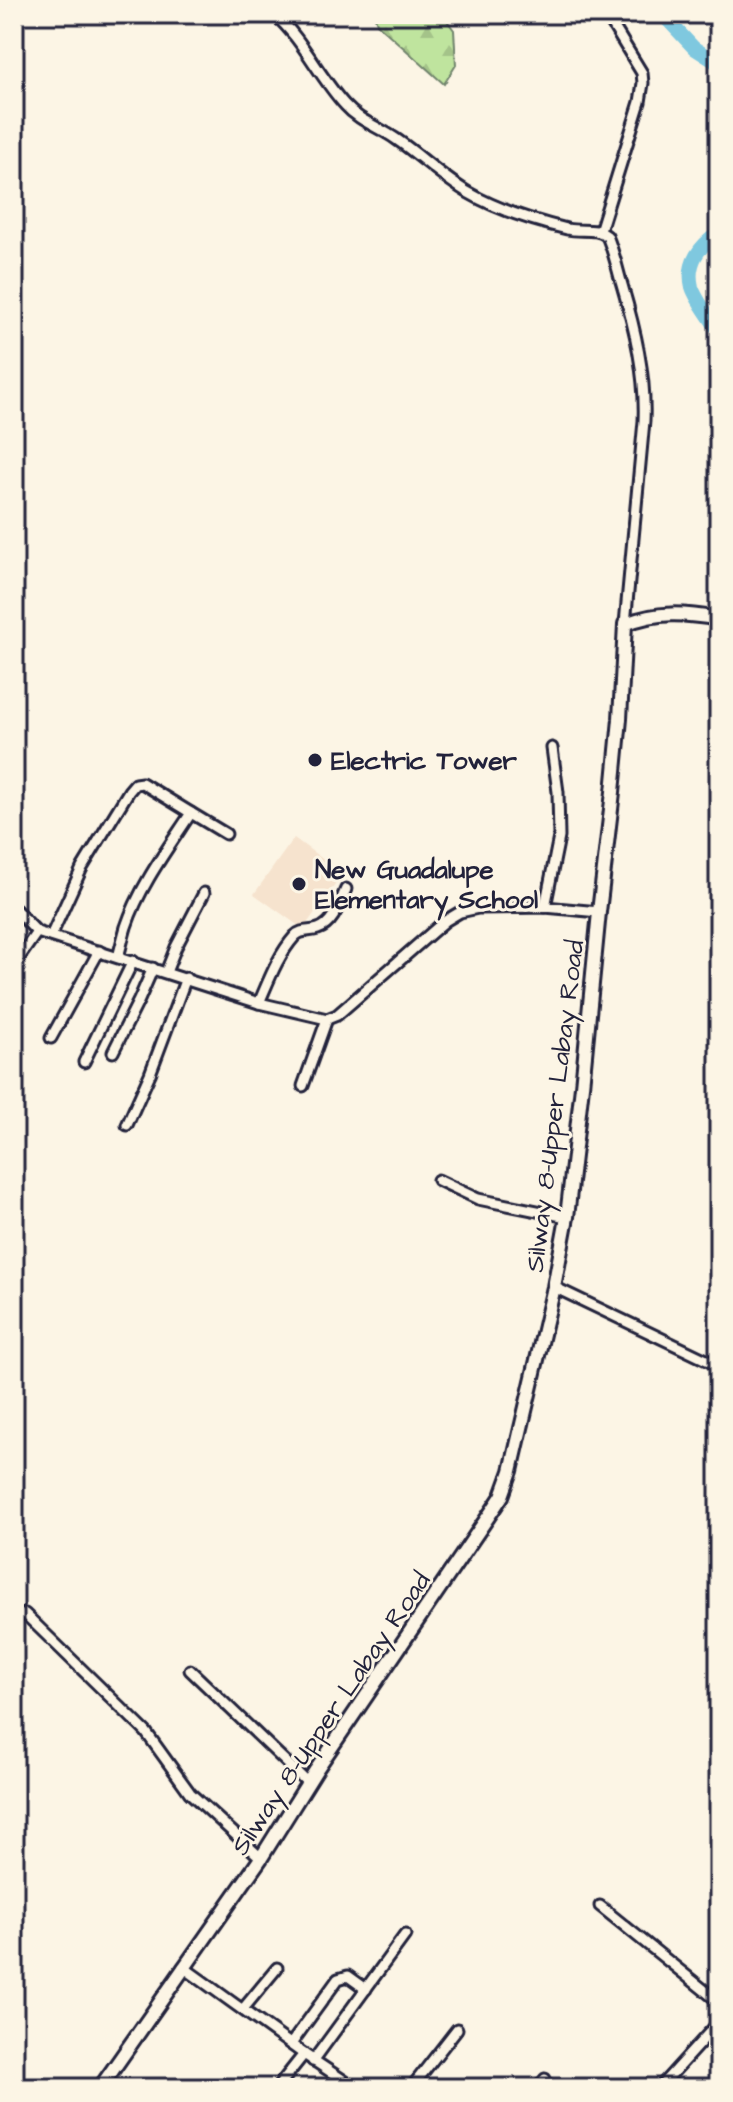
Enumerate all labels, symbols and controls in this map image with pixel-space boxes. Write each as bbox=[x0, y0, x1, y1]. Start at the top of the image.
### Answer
place label: Electric Tower bbox=[331, 743, 518, 779]
marker: Electric Tower bbox=[306, 751, 324, 769]
place label: New Guadalupe Elementary School bbox=[315, 852, 538, 921]
marker: New Guadalupe Elementary School bbox=[290, 875, 308, 893]
street label: Silway 8-Upper Labay Road bbox=[517, 938, 595, 1275]
street label: Silway 8-Upper Labay Road bbox=[222, 1565, 441, 1863]

